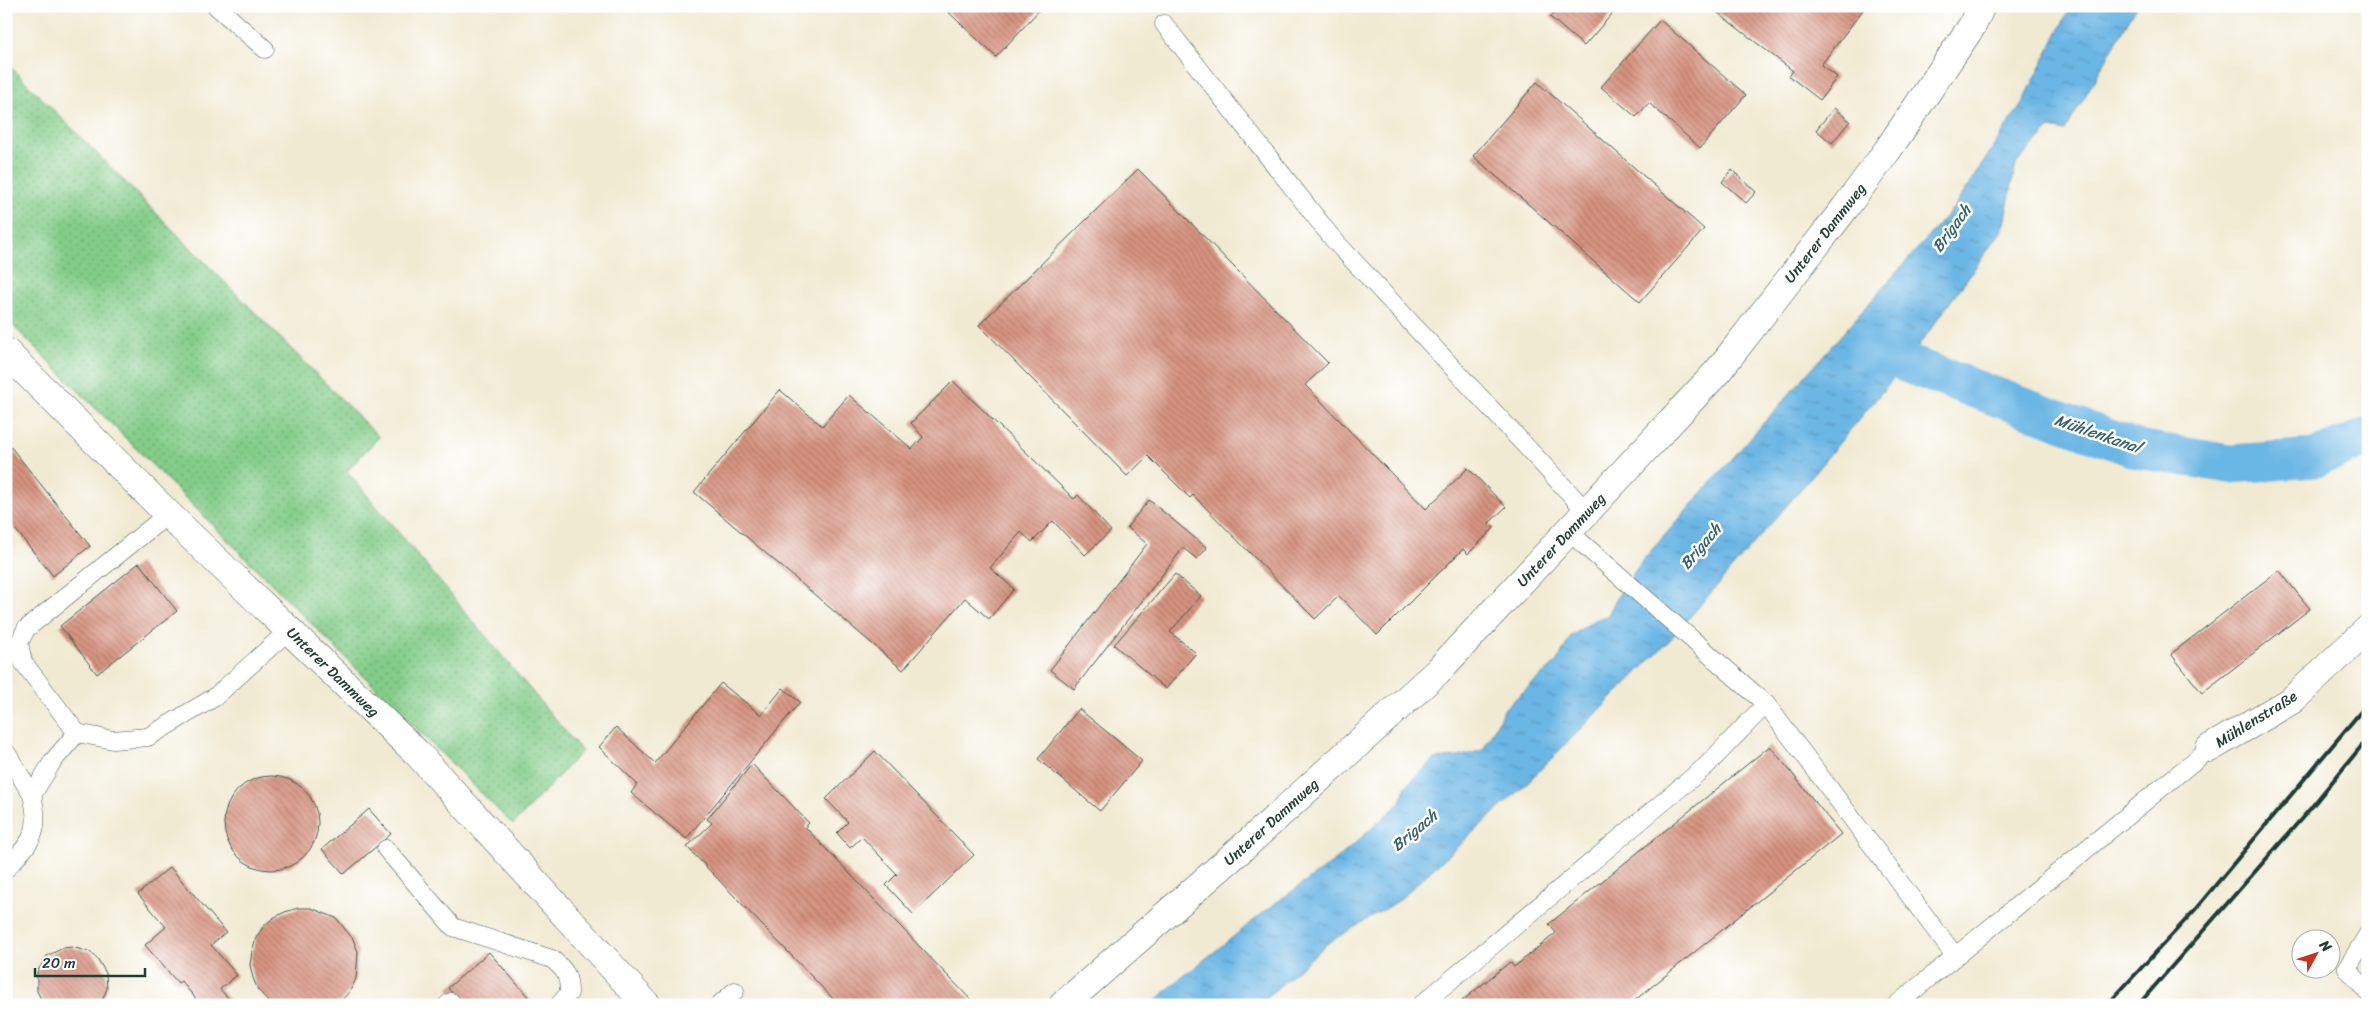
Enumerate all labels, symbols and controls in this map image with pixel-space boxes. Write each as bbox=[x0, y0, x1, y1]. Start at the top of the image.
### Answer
street label: Unterer Dammweg bbox=[1777, 177, 1873, 289]
water label: Brigach bbox=[1924, 197, 1980, 258]
water label: Mühlenkanal bbox=[2051, 405, 2148, 463]
street label: Unterer Dammweg bbox=[1510, 486, 1612, 593]
water label: Brigach bbox=[1672, 515, 1730, 576]
street label: Unterer Dammweg bbox=[280, 620, 386, 724]
street label: Mühlenstraße bbox=[2210, 683, 2302, 755]
street label: Unterer Dammweg bbox=[1217, 771, 1325, 872]
water label: Brigach bbox=[1384, 801, 1445, 859]
north arrow bbox=[2292, 928, 2342, 978]
text: N bbox=[2312, 933, 2338, 958]
scale bar bbox=[35, 946, 145, 978]
text: 20 m bbox=[42, 950, 76, 976]

